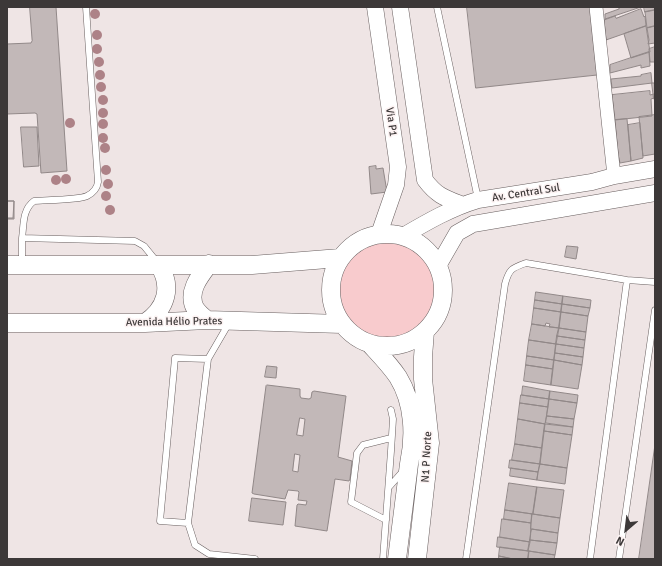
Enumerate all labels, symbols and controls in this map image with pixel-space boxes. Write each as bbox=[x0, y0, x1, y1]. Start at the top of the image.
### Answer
street label: Via P1 bbox=[382, 106, 400, 138]
street label: Av. Central Sul bbox=[491, 181, 561, 205]
street label: Avenida Hélio Prates bbox=[126, 315, 222, 329]
street label: N1 P Norte bbox=[419, 431, 435, 483]
north arrow bbox=[606, 510, 646, 550]
text: N bbox=[614, 534, 627, 549]

